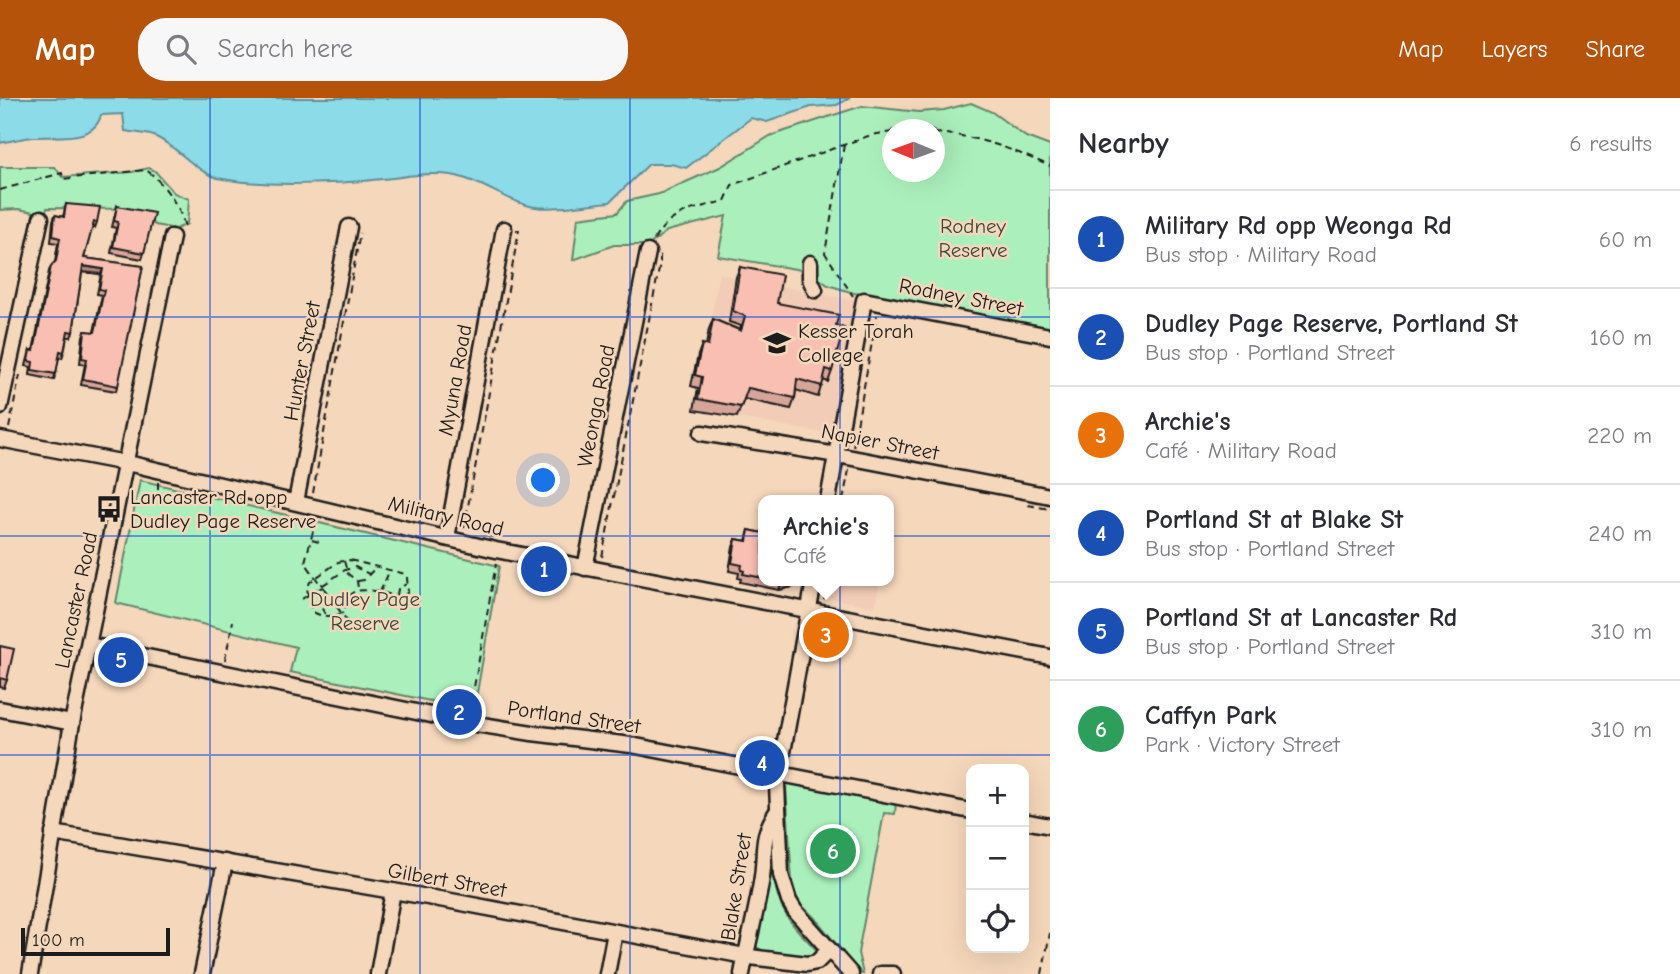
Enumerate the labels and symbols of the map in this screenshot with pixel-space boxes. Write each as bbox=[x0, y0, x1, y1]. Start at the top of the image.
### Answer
north arrow bbox=[882, 119, 945, 182]
park label: Rodney Reserve bbox=[938, 214, 1008, 262]
street label: Rodney Street bbox=[897, 273, 1026, 321]
street label: Hunter Street bbox=[279, 298, 326, 423]
place label: Kesser Torah College bbox=[798, 319, 914, 367]
street label: Myuna Road bbox=[433, 323, 477, 437]
school or university icon: Kesser Torah College bbox=[762, 328, 792, 358]
street label: Weonga Road bbox=[572, 343, 620, 469]
street label: Napier Street bbox=[819, 419, 942, 465]
your location bbox=[526, 463, 560, 497]
place label: Lancaster Rd opp Dudley Page Reserve bbox=[130, 485, 316, 533]
street label: Military Road bbox=[386, 491, 506, 541]
bus stop icon: Lancaster Rd opp Dudley Page Reserve bbox=[94, 494, 124, 524]
street label: Lancaster Road bbox=[50, 530, 102, 670]
pin: 1 bbox=[521, 543, 567, 595]
park label: Dudley Page Reserve bbox=[310, 587, 420, 635]
pin: 3 bbox=[803, 609, 849, 661]
pin: 5 bbox=[98, 634, 144, 686]
pin: 2 bbox=[436, 686, 482, 738]
street label: Portland Street bbox=[506, 696, 643, 738]
pin: 4 bbox=[739, 737, 785, 789]
pin: 6 bbox=[810, 825, 856, 877]
street label: Blake Street bbox=[716, 831, 756, 942]
street label: Gilbert Street bbox=[386, 858, 509, 902]
scale bar bbox=[21, 925, 170, 957]

